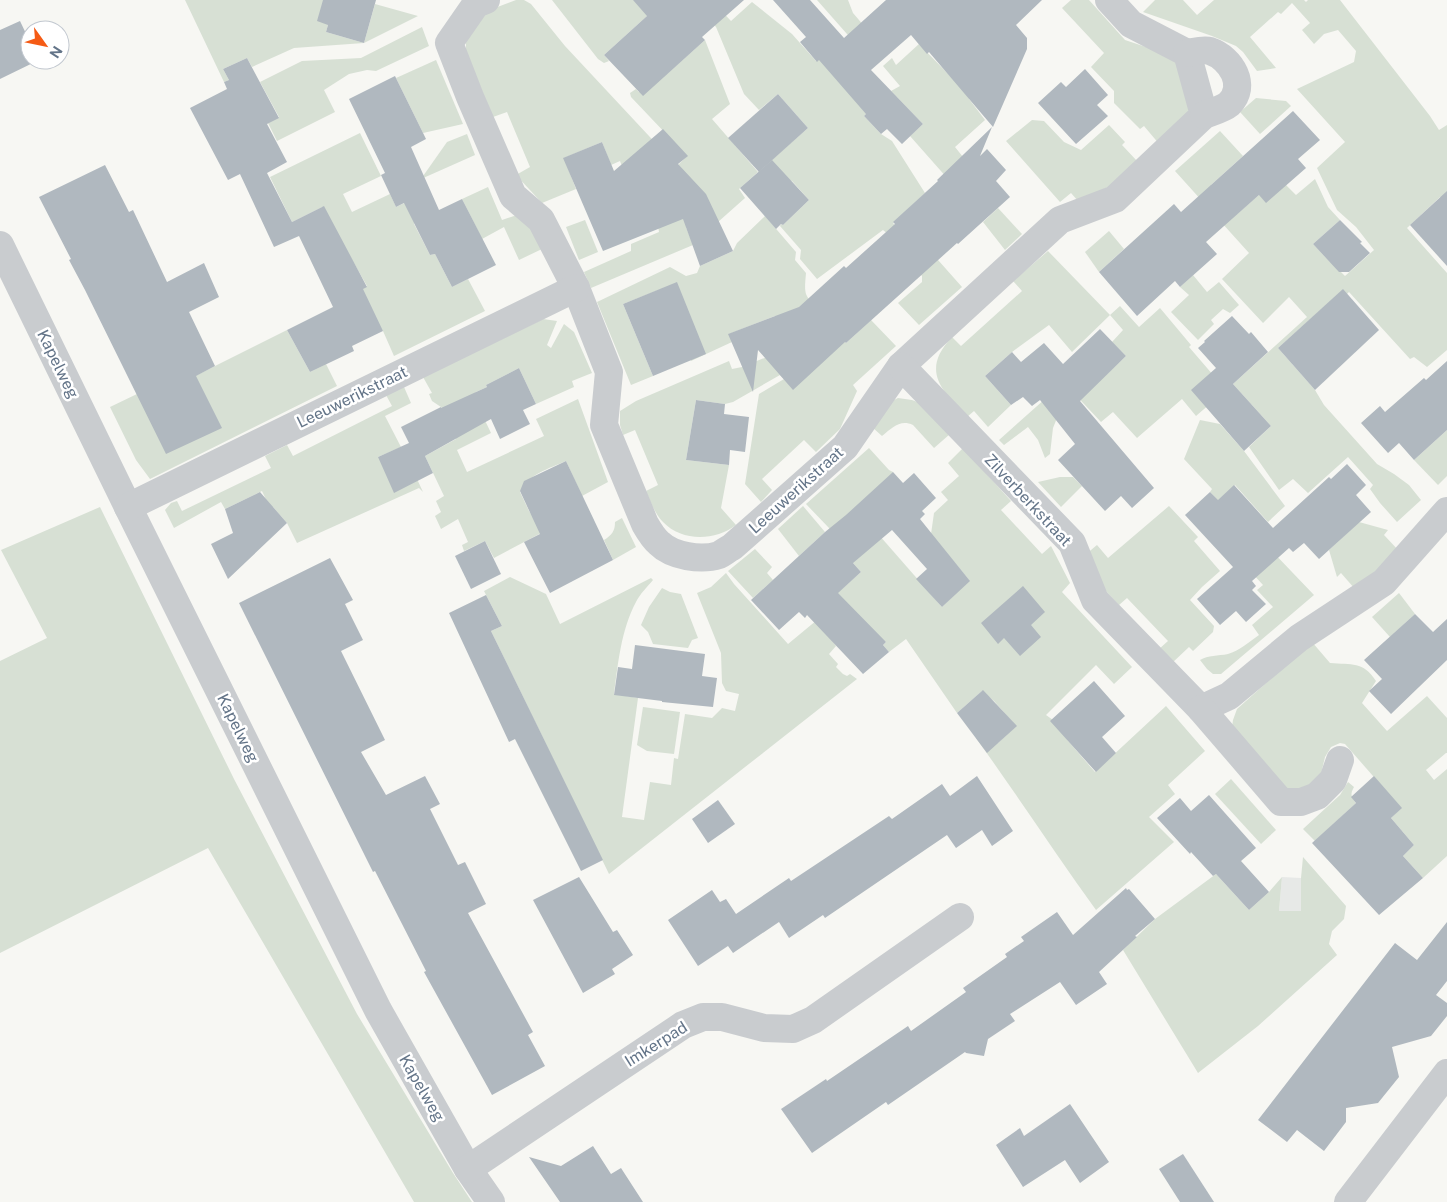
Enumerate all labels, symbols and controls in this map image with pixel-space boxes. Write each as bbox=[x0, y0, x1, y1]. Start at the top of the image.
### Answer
north arrow bbox=[20, 20, 70, 70]
text: N bbox=[46, 43, 66, 61]
street label: Kapelweg bbox=[33, 327, 83, 401]
street label: Leeuwerikstraat bbox=[294, 362, 410, 432]
street label: Leeuwerikstraat bbox=[745, 443, 847, 537]
street label: Zilverberkstraat bbox=[980, 450, 1076, 550]
street label: Kapelweg bbox=[213, 691, 263, 765]
street label: Imkerpad bbox=[621, 1017, 691, 1071]
street label: Kapelweg bbox=[395, 1051, 449, 1125]

